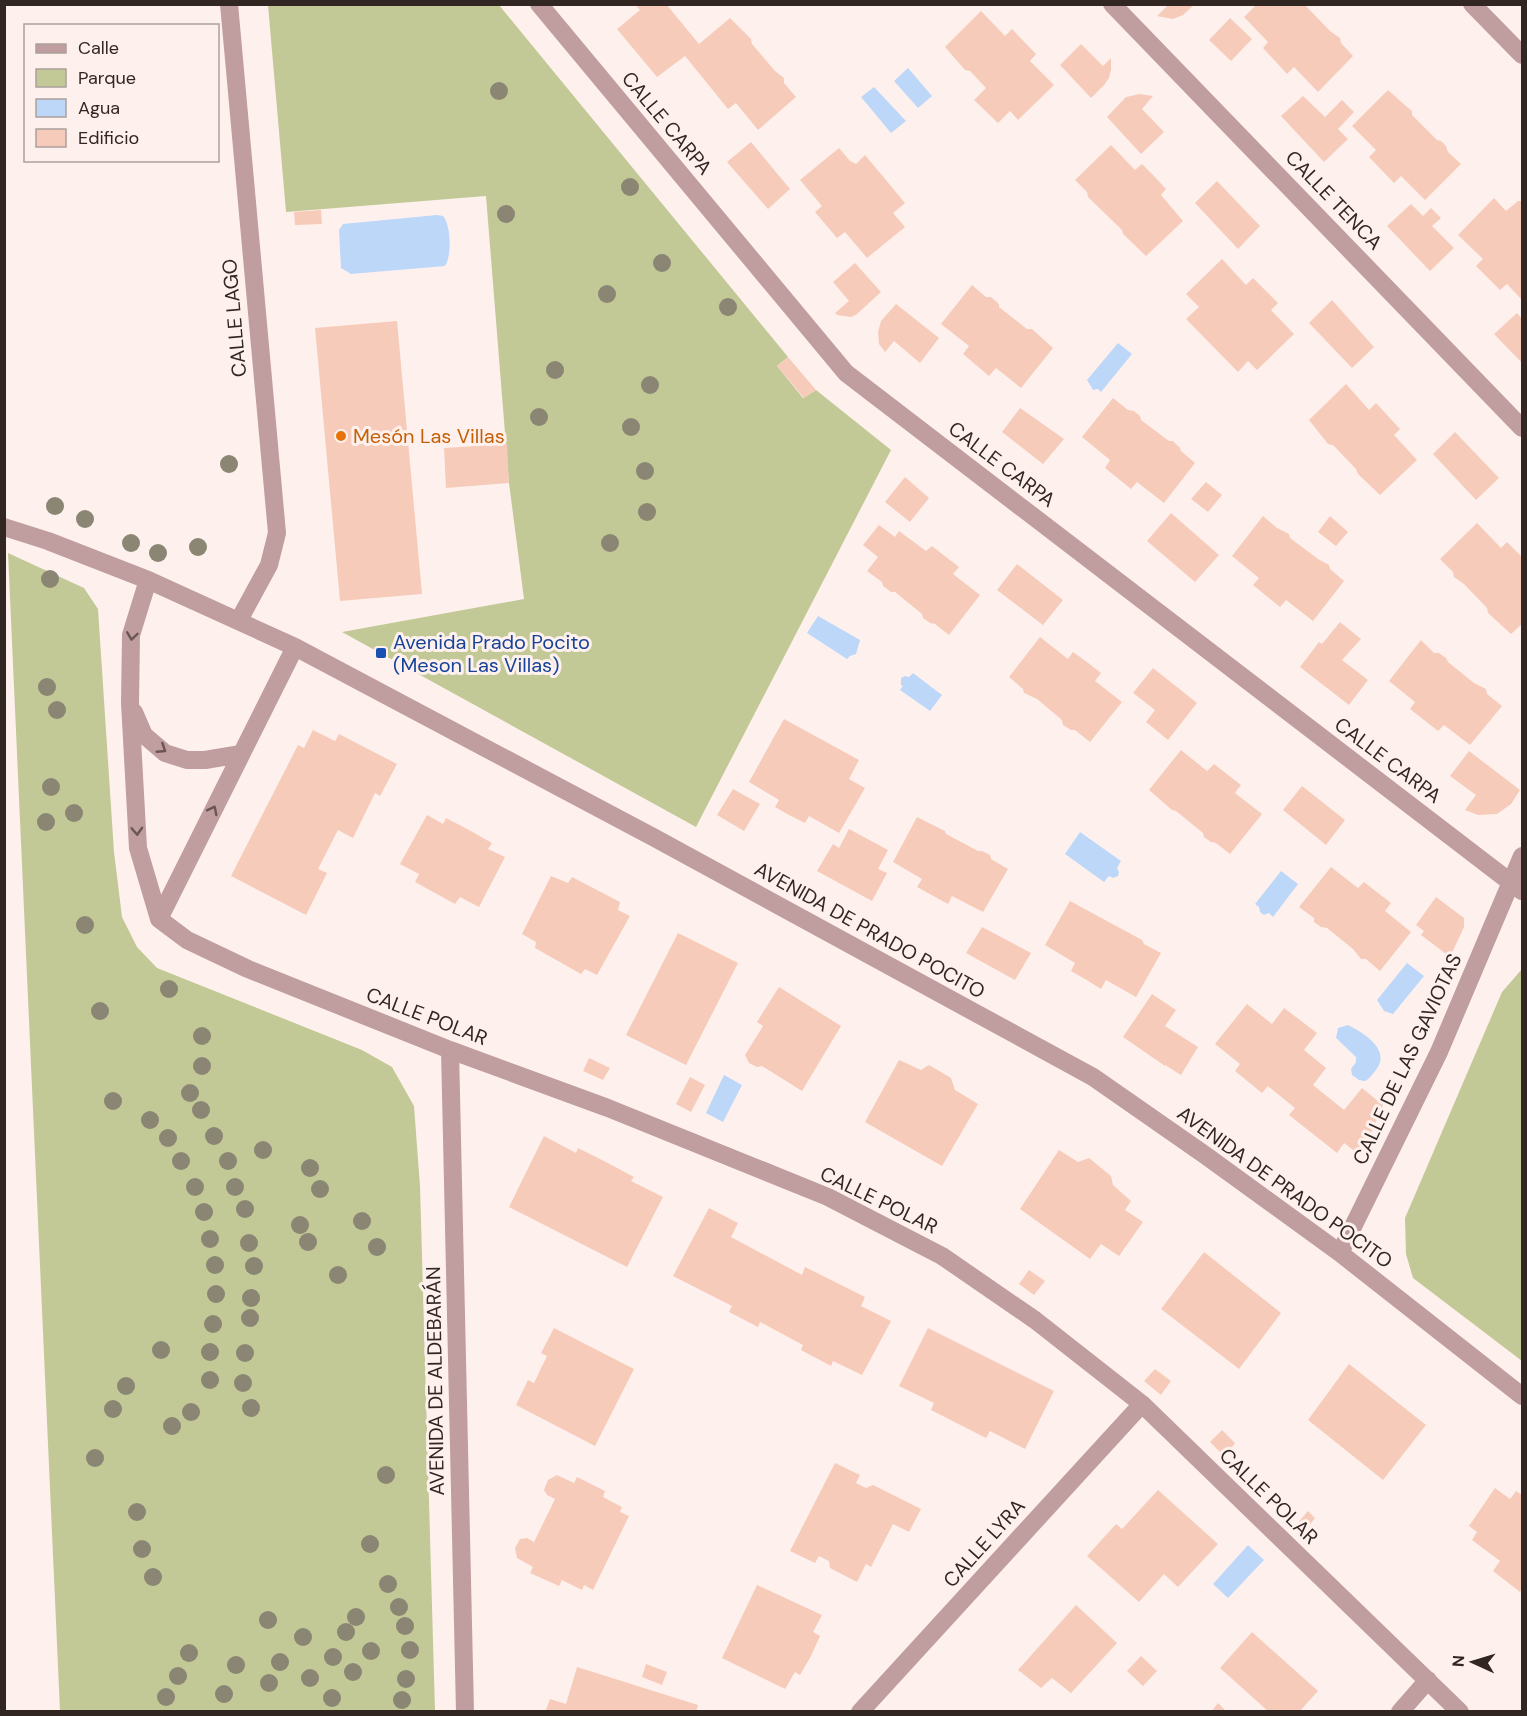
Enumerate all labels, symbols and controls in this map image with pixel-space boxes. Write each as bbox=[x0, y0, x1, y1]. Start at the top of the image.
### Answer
legend bbox=[24, 24, 219, 162]
text: Calle bbox=[78, 36, 119, 60]
text: Parque bbox=[78, 66, 136, 90]
street label: CALLE CARPA bbox=[616, 66, 718, 180]
text: Agua bbox=[78, 96, 120, 120]
text: Edificio bbox=[78, 126, 139, 150]
street label: CALLE TENCA bbox=[1280, 145, 1388, 255]
street label: CALLE LAGO bbox=[216, 258, 252, 378]
street label: CALLE CARPA bbox=[943, 415, 1061, 513]
place label: Mesón Las Villas bbox=[353, 423, 505, 449]
marker: Mesón Las Villas bbox=[334, 429, 348, 443]
place label: Avenida Prado Pocito (Meson Las Villas) bbox=[393, 629, 590, 678]
one-way arrow bbox=[127, 631, 139, 641]
marker: Avenida Prado Pocito (Meson Las Villas) bbox=[374, 646, 388, 660]
street label: CALLE CARPA bbox=[1329, 711, 1447, 809]
one-way arrow bbox=[156, 741, 167, 752]
one-way arrow bbox=[206, 806, 217, 817]
one-way arrow bbox=[130, 826, 143, 835]
street label: AVENIDA DE PRADO POCITO bbox=[750, 856, 990, 1004]
street label: CALLE DE LAS GAVIOTAS bbox=[1347, 949, 1467, 1169]
street label: CALLE POLAR bbox=[363, 981, 491, 1051]
street label: AVENIDA DE PRADO POCITO bbox=[1172, 1100, 1398, 1274]
street label: CALLE POLAR bbox=[816, 1160, 942, 1240]
street label: AVENIDA DE ALDEBARÁN bbox=[420, 1266, 450, 1496]
street label: CALLE POLAR bbox=[1214, 1442, 1324, 1550]
street label: CALLE LYRA bbox=[937, 1493, 1031, 1593]
north arrow bbox=[1443, 1632, 1503, 1692]
text: N bbox=[1448, 1654, 1469, 1668]

